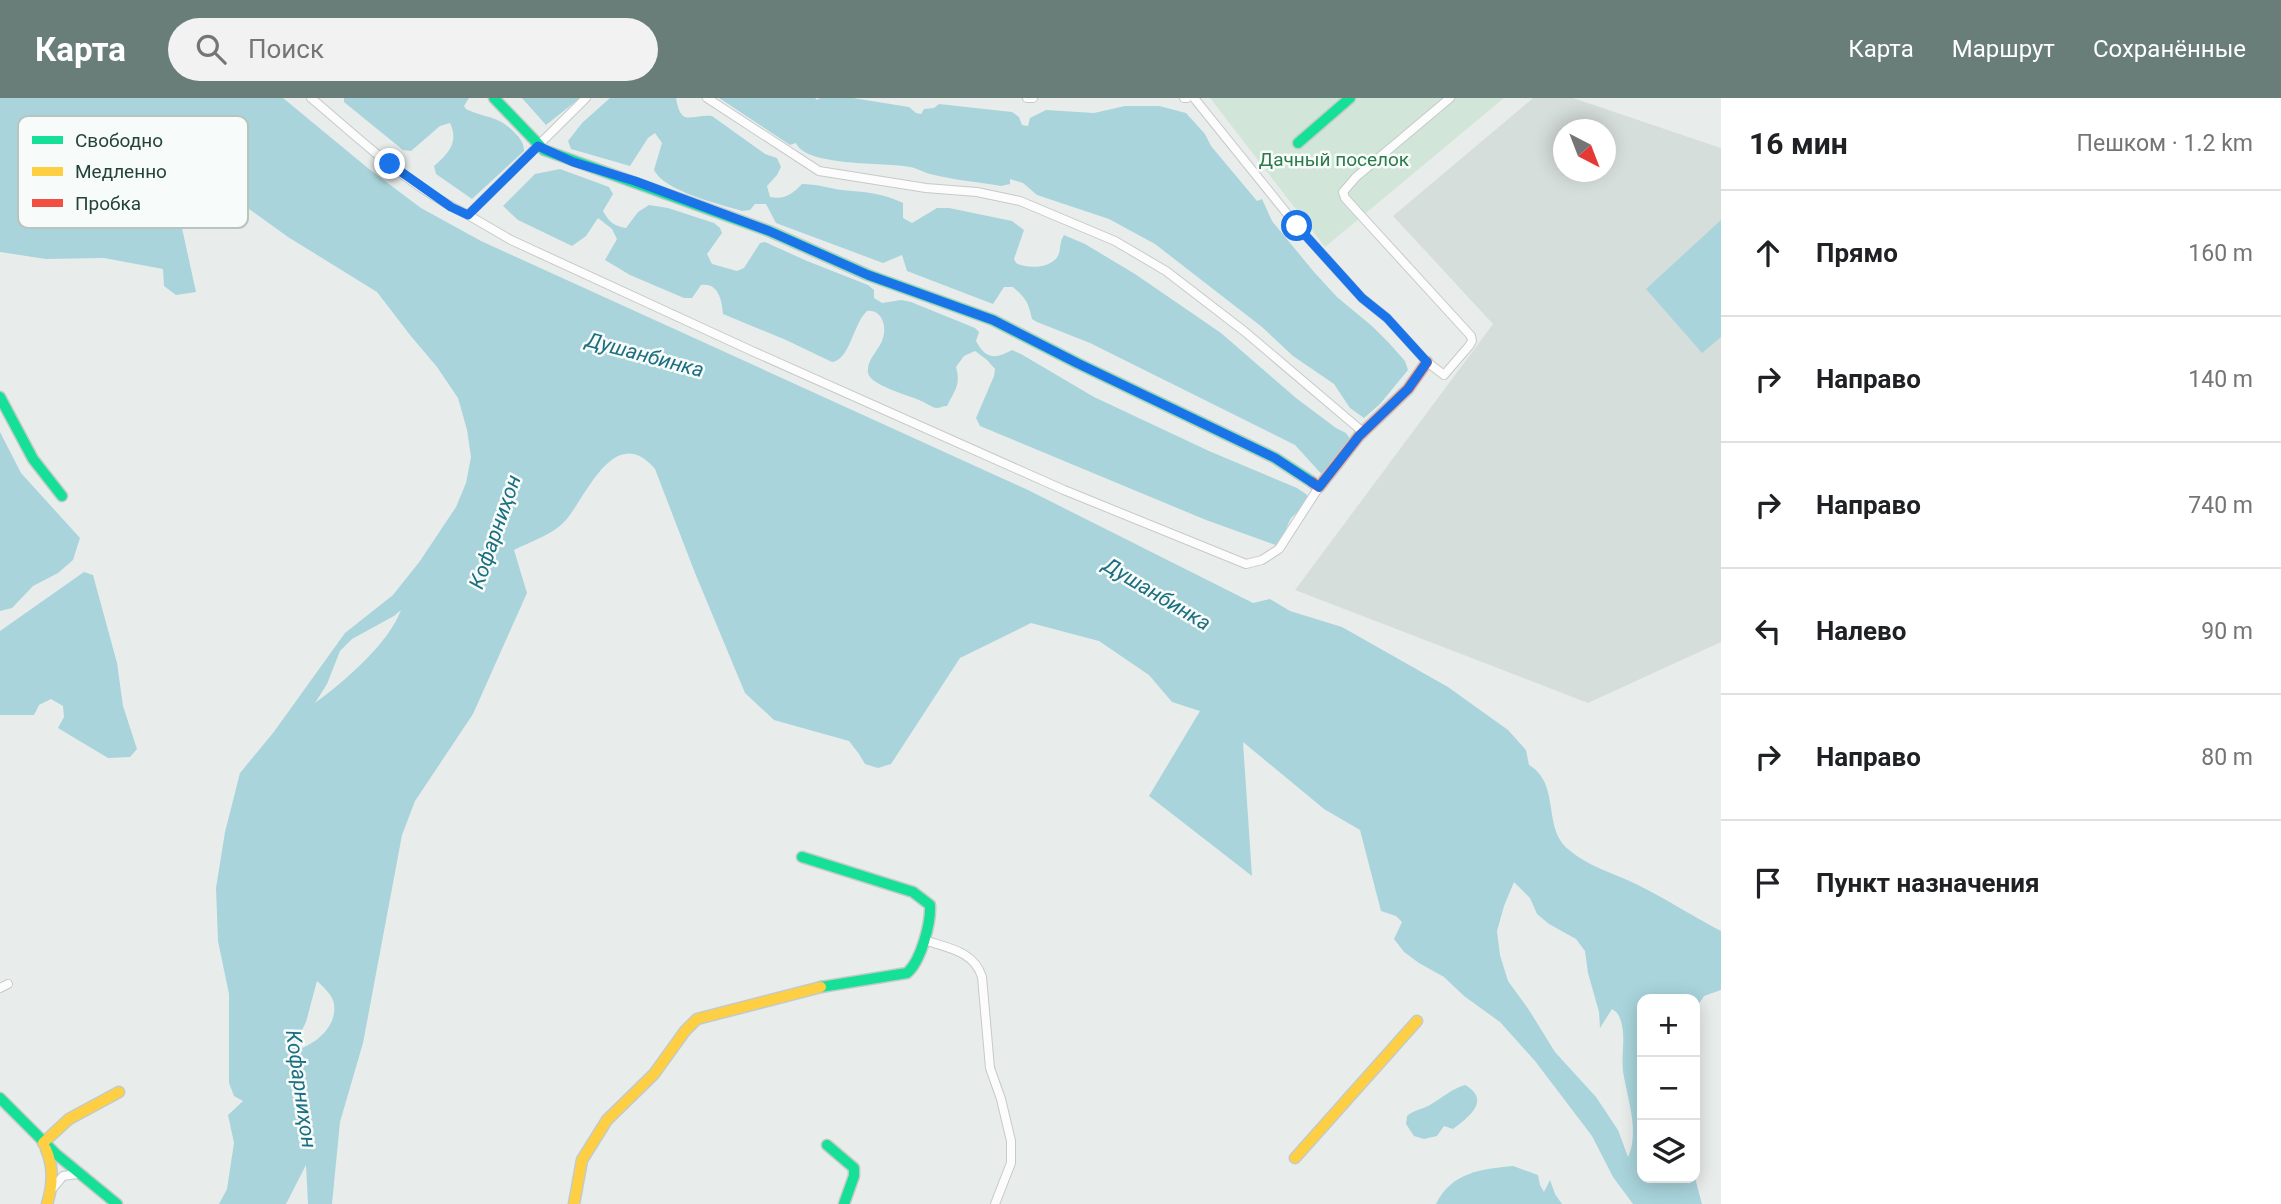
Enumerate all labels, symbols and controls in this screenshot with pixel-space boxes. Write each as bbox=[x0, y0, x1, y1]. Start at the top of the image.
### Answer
search box bbox=[168, 18, 658, 81]
text: Карта bbox=[35, 30, 126, 69]
icon: search bbox=[192, 30, 230, 68]
text: Поиск bbox=[248, 34, 324, 64]
text: Карта bbox=[1848, 35, 1914, 63]
text: Маршрут bbox=[1952, 35, 2055, 63]
text: Сохранённые bbox=[2093, 35, 2246, 63]
legend bbox=[18, 116, 248, 228]
north arrow bbox=[1553, 119, 1616, 182]
text: 16 мин bbox=[1749, 126, 1848, 161]
text: Свободно bbox=[75, 129, 163, 152]
text: Пешком · 1.2 km bbox=[2077, 130, 2253, 157]
route end bbox=[374, 148, 405, 179]
park label: Дачный поселок bbox=[1259, 148, 1410, 171]
text: Медленно bbox=[75, 160, 167, 183]
text: Пробка bbox=[75, 192, 141, 215]
route start bbox=[1281, 210, 1312, 241]
icon: ahead bbox=[1749, 234, 1787, 272]
text: Прямо bbox=[1816, 238, 1898, 268]
text: 160 m bbox=[2188, 240, 2253, 267]
water label: Душанбинка bbox=[582, 327, 707, 382]
icon: right bbox=[1749, 360, 1787, 398]
text: Направо bbox=[1816, 364, 1921, 394]
text: 140 m bbox=[2188, 366, 2253, 393]
water label: Кофарниҳон bbox=[464, 472, 526, 592]
icon: right bbox=[1749, 486, 1787, 524]
text: Направо bbox=[1816, 490, 1921, 520]
text: 740 m bbox=[2188, 492, 2253, 519]
water label: Душанбинка bbox=[1097, 552, 1215, 635]
icon: left bbox=[1749, 612, 1787, 650]
text: Налево bbox=[1816, 616, 1906, 646]
text: 90 m bbox=[2201, 618, 2253, 645]
icon: right bbox=[1749, 738, 1787, 776]
text: Направо bbox=[1816, 742, 1921, 772]
text: 80 m bbox=[2201, 744, 2253, 771]
icon: arrive bbox=[1749, 864, 1787, 902]
text: Пункт назначения bbox=[1816, 868, 2040, 898]
map controls bbox=[1637, 994, 1700, 1183]
button: + bbox=[1637, 994, 1700, 1057]
water label: Кофарниҳон bbox=[281, 1028, 321, 1150]
button: − bbox=[1637, 1057, 1700, 1120]
button: layers bbox=[1637, 1120, 1700, 1183]

